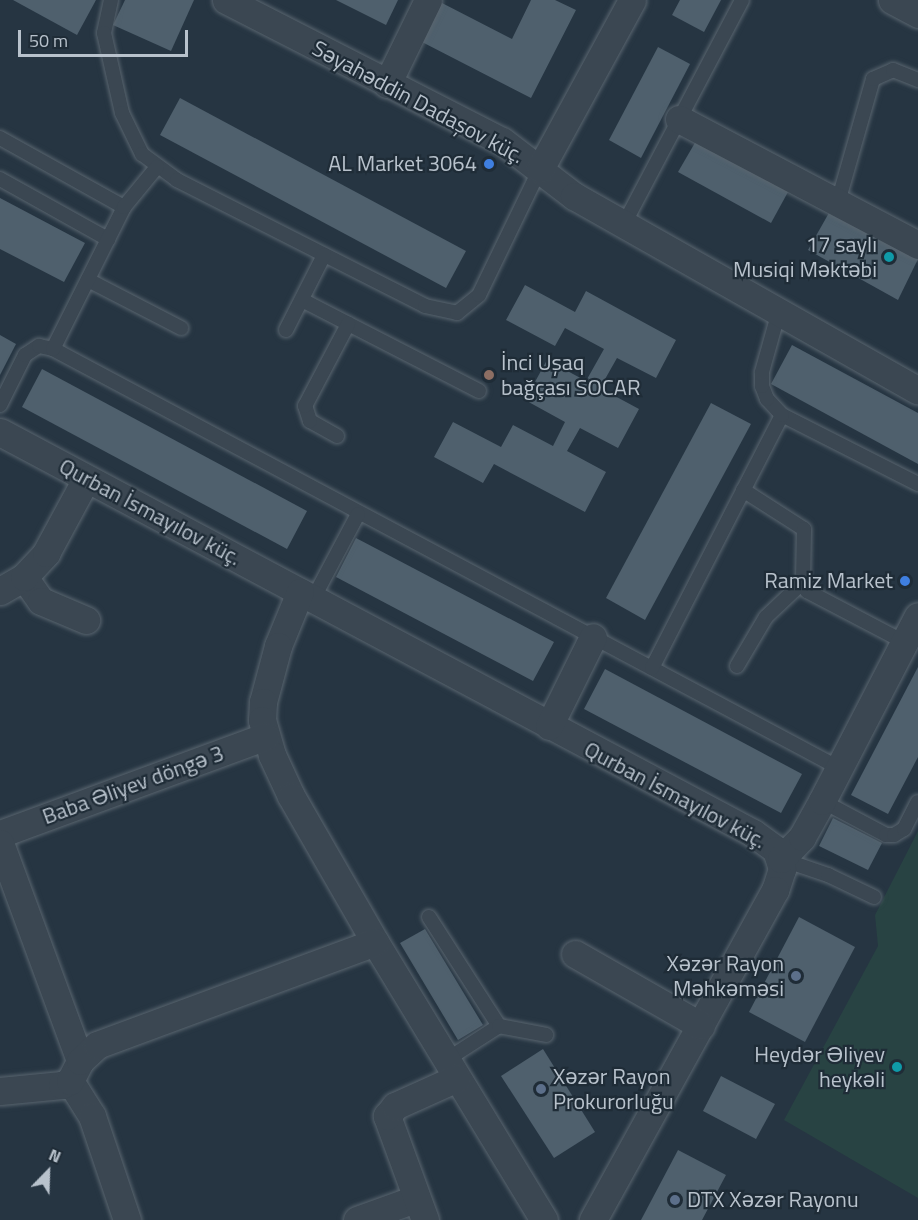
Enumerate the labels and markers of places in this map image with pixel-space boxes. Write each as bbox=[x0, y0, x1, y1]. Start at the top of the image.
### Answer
place label: AL Market 3064 bbox=[328, 151, 477, 177]
marker: AL Market 3064 bbox=[482, 157, 496, 171]
place label: 17 saylı Musiqi Məktəbi bbox=[733, 231, 877, 282]
marker: 17 saylı Musiqi Məktəbi bbox=[882, 250, 896, 264]
place label: İnci Uşaq bağçası SOCAR bbox=[501, 349, 640, 400]
marker: İnci Uşaq bağçası SOCAR bbox=[482, 368, 496, 382]
place label: Ramiz Market bbox=[764, 568, 893, 594]
marker: Ramiz Market bbox=[898, 574, 912, 588]
place label: Xəzər Rayon Məhkəməsi bbox=[666, 950, 784, 1002]
marker: Xəzər Rayon Məhkəməsi bbox=[789, 969, 803, 983]
place label: Heydər Əliyev heykəli bbox=[754, 1041, 885, 1092]
marker: Heydər Əliyev heykəli bbox=[890, 1060, 904, 1074]
place label: Xəzər Rayon Prokurorluğu bbox=[553, 1063, 674, 1114]
marker: Xəzər Rayon Prokurorluğu bbox=[534, 1082, 548, 1096]
place label: DTX Xəzər Rayonu bbox=[687, 1187, 859, 1213]
marker: DTX Xəzər Rayonu bbox=[668, 1193, 682, 1207]

